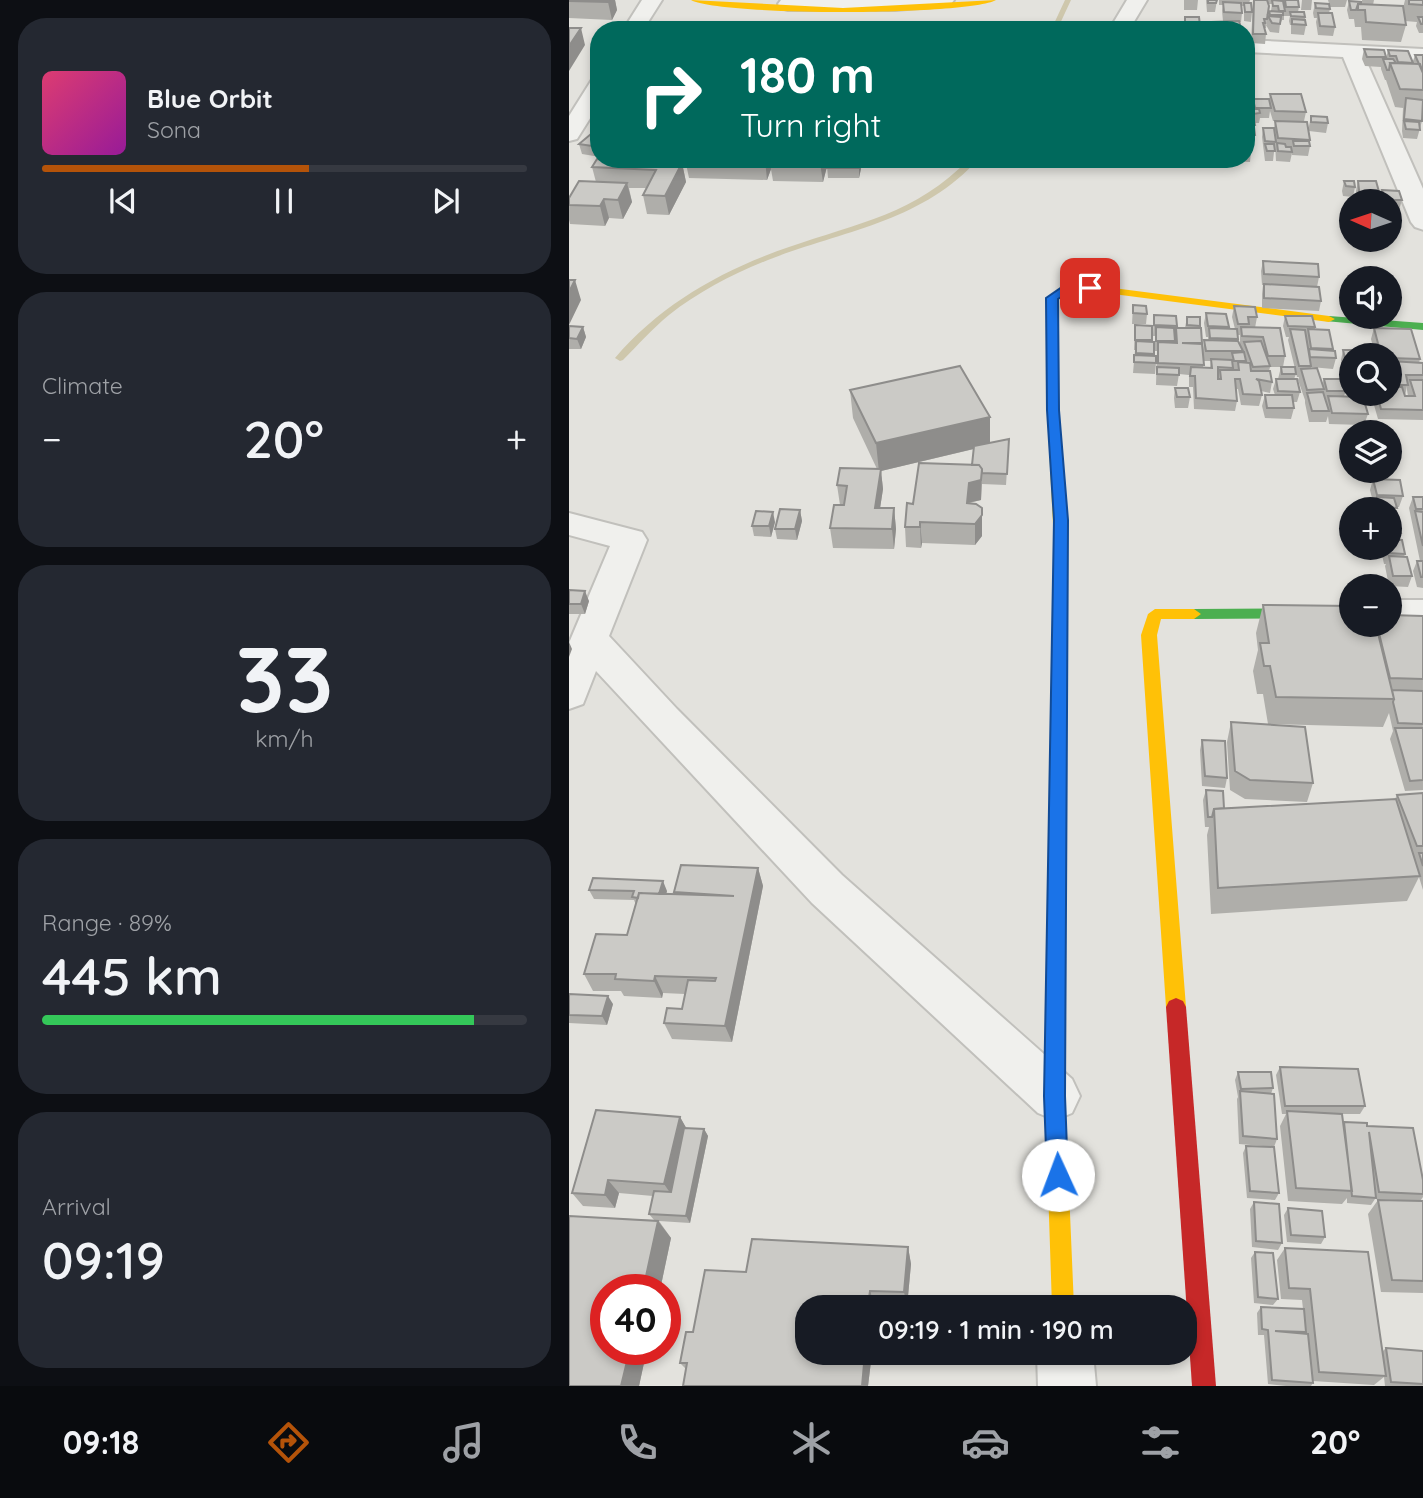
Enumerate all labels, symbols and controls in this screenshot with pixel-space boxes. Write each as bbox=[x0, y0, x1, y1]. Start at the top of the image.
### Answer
text: 180 m bbox=[740, 44, 875, 105]
icon: right bbox=[625, 49, 716, 140]
text: Blue Orbit bbox=[147, 82, 273, 115]
text: Turn right bbox=[740, 105, 881, 145]
text: Sona bbox=[147, 115, 201, 144]
icon: previous bbox=[104, 182, 142, 220]
icon: pause bbox=[265, 182, 303, 220]
icon: next bbox=[427, 182, 465, 220]
north arrow bbox=[1339, 189, 1402, 252]
map controls bbox=[1339, 189, 1402, 637]
pin bbox=[1060, 258, 1120, 318]
button: sound bbox=[1339, 266, 1402, 329]
icon: arrive bbox=[1071, 269, 1109, 307]
button: search bbox=[1339, 343, 1402, 406]
text: Climate bbox=[42, 371, 123, 400]
text: 20° bbox=[243, 406, 324, 471]
text: − bbox=[42, 415, 62, 463]
text: + bbox=[506, 415, 527, 463]
button: layers bbox=[1339, 420, 1402, 483]
button: + bbox=[1339, 497, 1402, 560]
button: − bbox=[1339, 574, 1402, 637]
text: 33 bbox=[236, 621, 333, 735]
text: km/h bbox=[255, 724, 314, 753]
text: Range · 89% bbox=[42, 908, 172, 937]
text: 445 km bbox=[42, 943, 222, 1008]
position arrow bbox=[1021, 1138, 1095, 1212]
text: Arrival bbox=[42, 1192, 111, 1221]
text: 09:19 bbox=[42, 1227, 165, 1292]
speed limit sign: 40 bbox=[590, 1274, 681, 1365]
text: 09:19 · 1 min · 190 m bbox=[878, 1313, 1114, 1346]
icon: directions bbox=[264, 1418, 313, 1467]
icon: music bbox=[439, 1418, 488, 1467]
icon: phone bbox=[613, 1418, 662, 1467]
icon: climate bbox=[787, 1418, 836, 1467]
icon: car bbox=[961, 1418, 1010, 1467]
icon: filters bbox=[1136, 1418, 1185, 1467]
text: 09:18 bbox=[63, 1422, 139, 1462]
text: 20° bbox=[1310, 1422, 1360, 1462]

